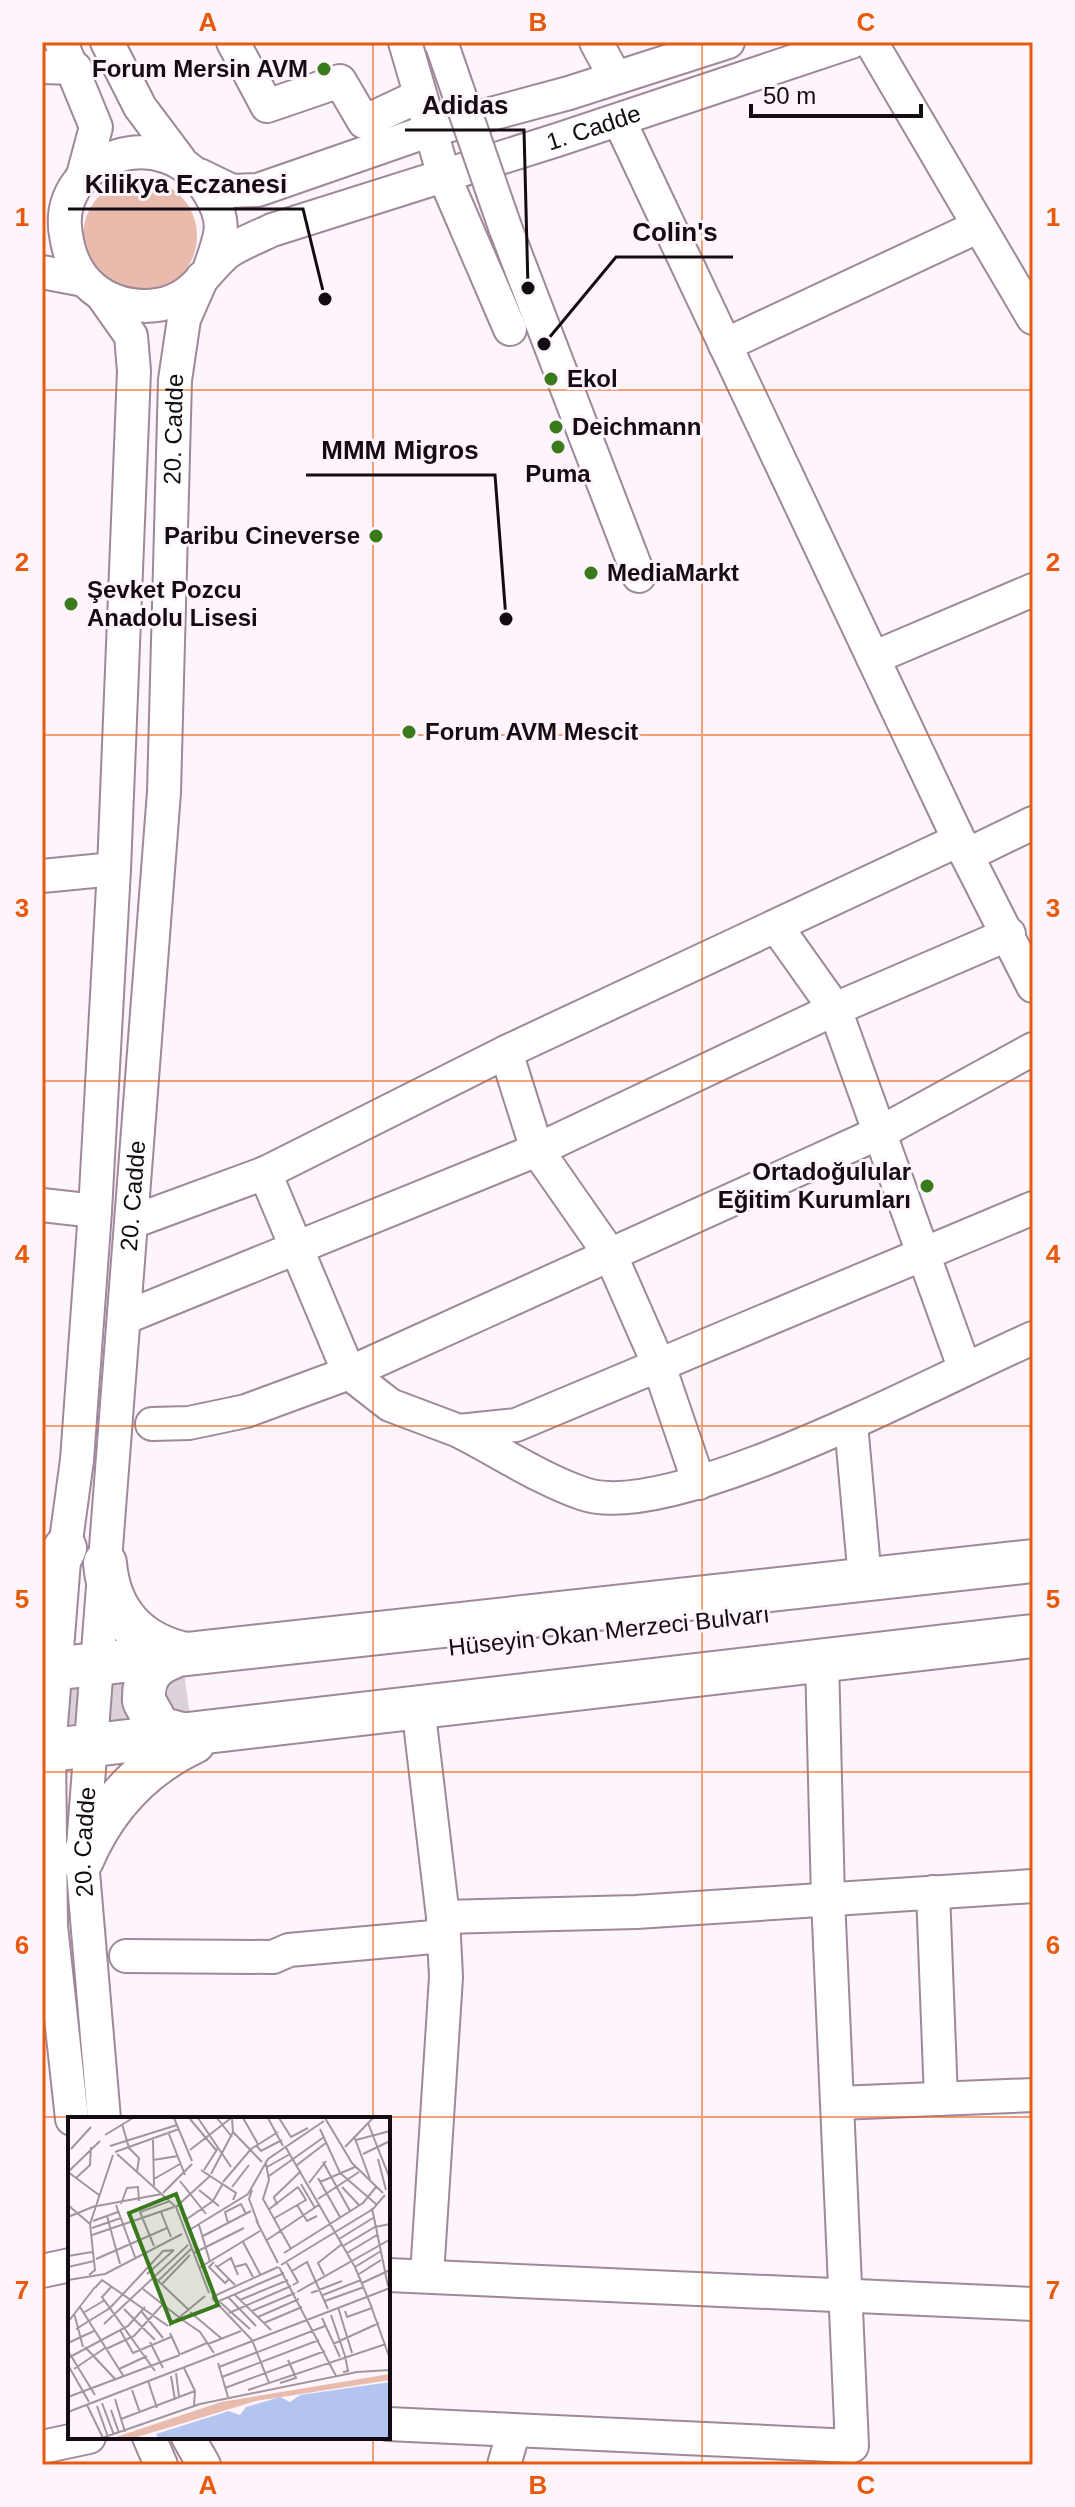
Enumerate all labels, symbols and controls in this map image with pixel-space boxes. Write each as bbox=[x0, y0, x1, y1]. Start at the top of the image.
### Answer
text: A bbox=[199, 7, 218, 37]
text: B bbox=[529, 7, 547, 37]
text: C bbox=[857, 7, 876, 37]
place label: Forum Mersin AVM bbox=[92, 55, 308, 82]
marker: Forum Mersin AVM bbox=[315, 60, 333, 78]
scale bar bbox=[751, 68, 921, 118]
callout: Adidas bbox=[405, 80, 524, 130]
text: 50 m bbox=[763, 82, 816, 109]
text: Adidas bbox=[422, 90, 508, 120]
street label: 1. Cadde bbox=[543, 99, 644, 155]
callout: Kilikya Eczanesi bbox=[68, 159, 303, 209]
text: Kilikya Eczanesi bbox=[85, 169, 287, 199]
text: 1 bbox=[15, 202, 29, 232]
text: 1 bbox=[1046, 202, 1060, 232]
callout: Colin's bbox=[616, 207, 733, 257]
text: Colin's bbox=[632, 217, 718, 247]
place label: Ekol bbox=[567, 365, 618, 392]
marker: Ekol bbox=[542, 370, 560, 388]
street label: 20. Cadde bbox=[158, 373, 188, 485]
place label: Deichmann bbox=[572, 413, 701, 440]
marker: Deichmann bbox=[547, 418, 565, 436]
callout: MMM Migros bbox=[306, 425, 495, 475]
text: MMM Migros bbox=[321, 435, 479, 465]
marker: Puma bbox=[549, 438, 567, 456]
place label: Puma bbox=[525, 460, 591, 487]
place label: Paribu Cineverse bbox=[164, 522, 360, 549]
marker: Paribu Cineverse bbox=[367, 527, 385, 545]
text: 2 bbox=[15, 547, 29, 577]
text: 2 bbox=[1046, 547, 1060, 577]
place label: MediaMarkt bbox=[607, 559, 739, 586]
marker: MediaMarkt bbox=[582, 564, 600, 582]
place label: Şevket Pozcu Anadolu Lisesi bbox=[87, 576, 258, 631]
marker: Şevket Pozcu Anadolu Lisesi bbox=[62, 595, 80, 613]
place label: Forum AVM Mescit bbox=[425, 718, 638, 745]
marker: Forum AVM Mescit bbox=[400, 723, 418, 741]
text: 3 bbox=[15, 893, 29, 923]
text: 3 bbox=[1046, 893, 1060, 923]
street label: 20. Cadde bbox=[115, 1140, 150, 1252]
place label: Ortadoğulular Eğitim Kurumları bbox=[718, 1158, 911, 1213]
marker: Ortadoğulular Eğitim Kurumları bbox=[918, 1177, 936, 1195]
text: 4 bbox=[15, 1239, 30, 1269]
text: 4 bbox=[1046, 1239, 1061, 1269]
text: 5 bbox=[15, 1584, 29, 1614]
text: 5 bbox=[1046, 1584, 1060, 1614]
street label: Hüseyin Okan Merzeci Bulvarı bbox=[447, 1600, 771, 1661]
street label: 20. Cadde bbox=[68, 1786, 101, 1898]
text: 6 bbox=[15, 1930, 29, 1960]
text: 6 bbox=[1046, 1930, 1060, 1960]
inset map bbox=[68, 2117, 390, 2439]
text: 7 bbox=[15, 2275, 29, 2305]
text: 7 bbox=[1046, 2275, 1060, 2305]
text: A bbox=[199, 2470, 218, 2500]
text: B bbox=[529, 2470, 547, 2500]
text: C bbox=[857, 2470, 876, 2500]

